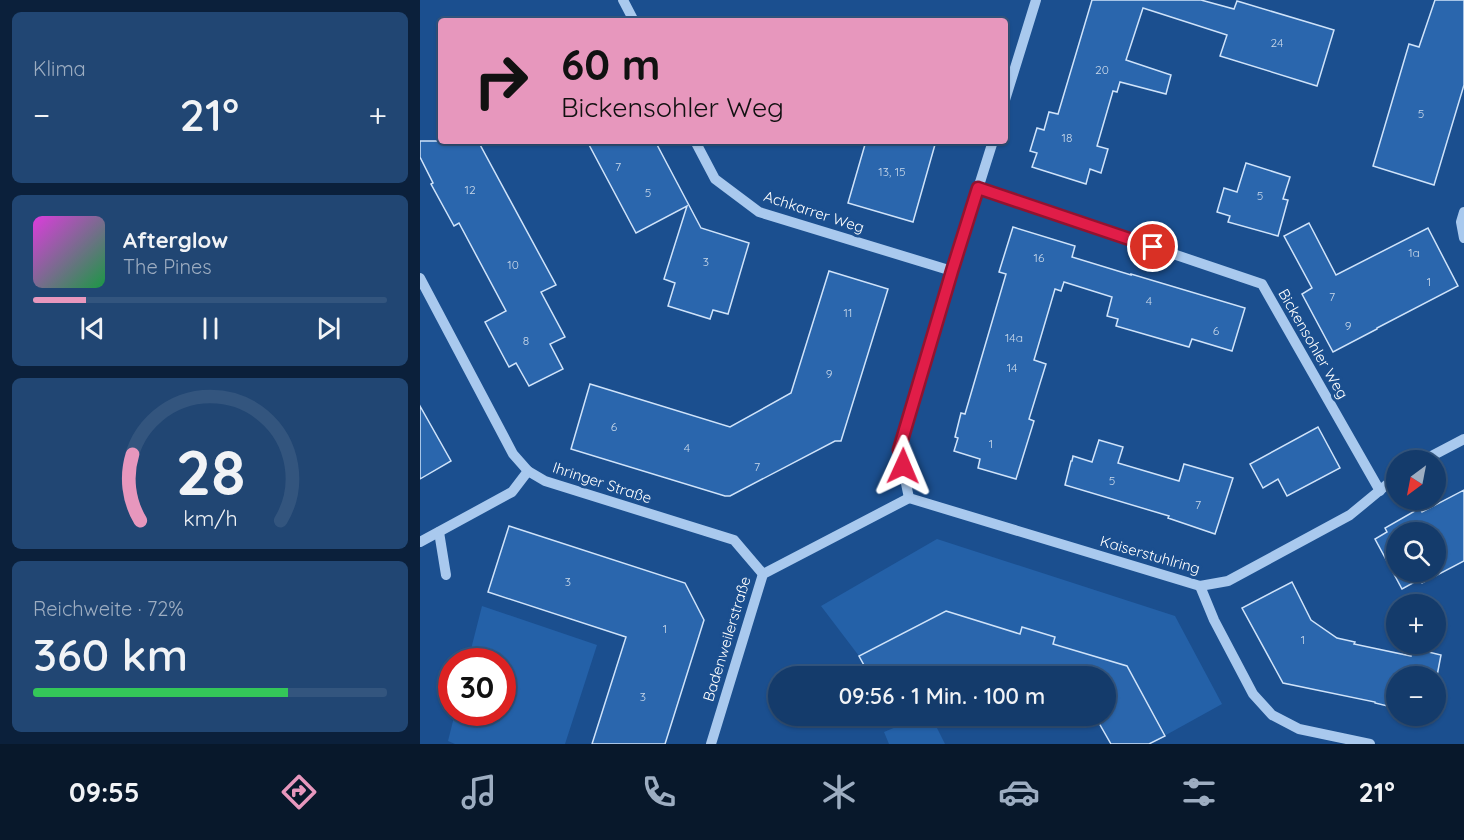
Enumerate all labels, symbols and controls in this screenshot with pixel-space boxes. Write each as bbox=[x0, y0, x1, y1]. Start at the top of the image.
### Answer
house number: 24 bbox=[1271, 35, 1283, 50]
text: 60 m bbox=[561, 38, 661, 91]
icon: right bbox=[462, 42, 540, 120]
text: Klima bbox=[33, 56, 86, 81]
house number: 20 bbox=[1095, 62, 1109, 77]
text: 21° bbox=[180, 86, 239, 142]
text: Bickensohler Weg bbox=[561, 90, 784, 124]
text: − bbox=[33, 94, 50, 135]
text: + bbox=[368, 94, 387, 135]
house number: 5 bbox=[1418, 106, 1424, 121]
house number: 18 bbox=[1062, 130, 1072, 145]
house number: 7 bbox=[615, 159, 621, 174]
house number: 13, 15 bbox=[878, 164, 906, 179]
house number: 12 bbox=[464, 182, 476, 197]
house number: 5 bbox=[645, 185, 651, 200]
street label: Achkarrer Weg bbox=[761, 186, 867, 237]
house number: 5 bbox=[1257, 188, 1263, 203]
pin bbox=[1127, 221, 1178, 272]
text: Afterglow bbox=[123, 226, 228, 254]
icon: arrive bbox=[1136, 230, 1169, 263]
house number: 1a bbox=[1408, 245, 1420, 260]
house number: 16 bbox=[1034, 250, 1045, 265]
text: The Pines bbox=[123, 254, 212, 279]
house number: 3 bbox=[703, 254, 709, 269]
house number: 10 bbox=[507, 257, 519, 272]
house number: 1 bbox=[1427, 274, 1431, 289]
street label: Bickensohler Weg bbox=[1274, 285, 1353, 402]
house number: 7 bbox=[1329, 289, 1335, 304]
house number: 4 bbox=[1146, 293, 1152, 308]
house number: 11 bbox=[844, 305, 852, 320]
icon: previous bbox=[76, 312, 109, 345]
icon: pause bbox=[194, 312, 227, 345]
icon: next bbox=[312, 312, 345, 345]
house number: 9 bbox=[1345, 318, 1352, 333]
house number: 6 bbox=[1213, 323, 1220, 338]
house number: 14a bbox=[1005, 330, 1023, 345]
house number: 8 bbox=[523, 333, 529, 348]
house number: 14 bbox=[1007, 360, 1017, 375]
house number: 9 bbox=[826, 366, 833, 381]
house number: 6 bbox=[611, 419, 618, 434]
text: 28 bbox=[175, 433, 245, 511]
position arrow bbox=[871, 434, 935, 498]
house number: 1 bbox=[989, 436, 993, 451]
house number: 4 bbox=[684, 440, 690, 455]
north arrow bbox=[1386, 450, 1446, 510]
map controls bbox=[1386, 450, 1446, 726]
street label: Ihringer Straße bbox=[550, 458, 654, 507]
house number: 7 bbox=[754, 459, 760, 474]
house number: 5 bbox=[1109, 473, 1115, 488]
house number: 7 bbox=[1195, 497, 1201, 512]
text: km/h bbox=[183, 505, 237, 531]
button: search bbox=[1386, 522, 1446, 582]
street label: Kaiserstuhlring bbox=[1098, 531, 1202, 578]
house number: 3 bbox=[565, 574, 571, 589]
street label: Badenweilerstraße bbox=[698, 574, 755, 704]
button: + bbox=[1386, 594, 1446, 654]
text: Reichweite · 72% bbox=[33, 596, 184, 621]
house number: 1 bbox=[663, 621, 667, 636]
text: 360 km bbox=[33, 626, 188, 682]
house number: 1 bbox=[1301, 632, 1305, 647]
speed limit sign: 30 bbox=[438, 648, 516, 726]
button: − bbox=[1386, 666, 1446, 726]
text: 09:56 · 1 Min. · 100 m bbox=[839, 682, 1045, 710]
house number: 3 bbox=[640, 689, 646, 704]
icon: directions bbox=[278, 771, 320, 813]
icon: music bbox=[458, 771, 500, 813]
icon: phone bbox=[638, 771, 680, 813]
icon: climate bbox=[818, 771, 860, 813]
icon: car bbox=[998, 771, 1040, 813]
icon: filters bbox=[1178, 771, 1220, 813]
text: 09:55 bbox=[69, 775, 139, 809]
text: 21° bbox=[1358, 775, 1395, 809]

